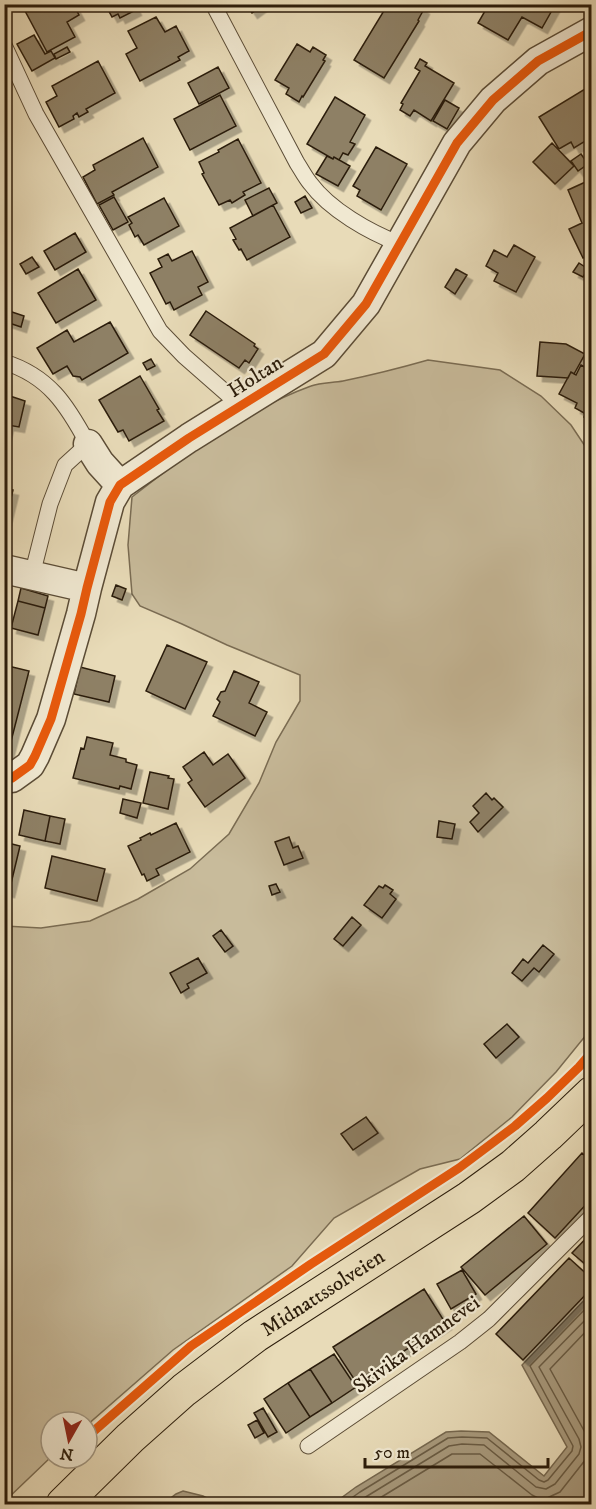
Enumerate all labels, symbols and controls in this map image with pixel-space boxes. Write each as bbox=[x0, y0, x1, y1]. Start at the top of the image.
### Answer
street label: Holtan bbox=[223, 350, 288, 404]
street label: Midnattssolveien bbox=[257, 1244, 390, 1343]
street label: Skivika Hamnevei bbox=[348, 1290, 485, 1400]
north arrow bbox=[39, 1410, 99, 1470]
scale bar bbox=[365, 1431, 548, 1469]
text: 50 m bbox=[374, 1442, 410, 1464]
text: N bbox=[59, 1443, 75, 1465]

